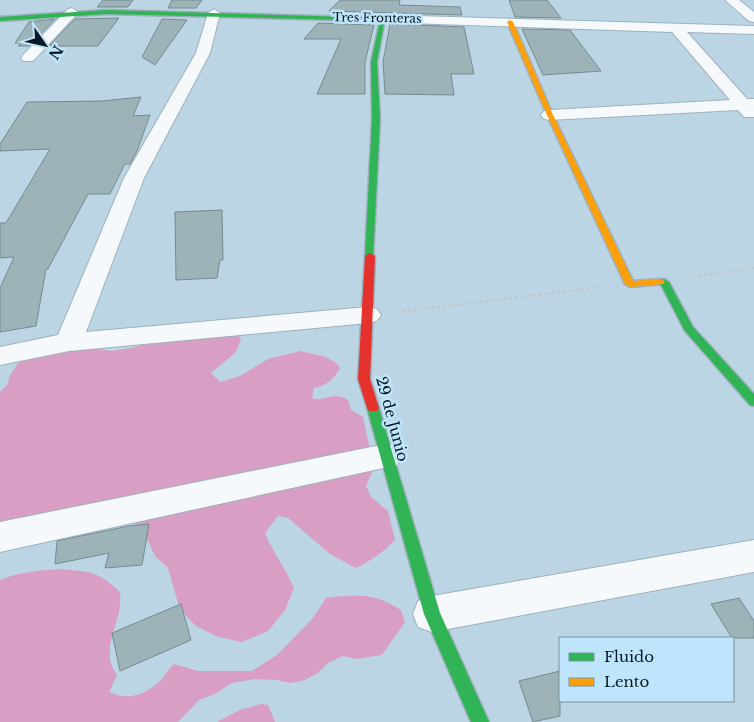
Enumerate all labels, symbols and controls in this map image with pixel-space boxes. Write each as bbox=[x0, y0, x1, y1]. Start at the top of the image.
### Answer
street label: Tres Fronteras bbox=[332, 9, 422, 26]
north arrow bbox=[20, 20, 70, 70]
text: N bbox=[45, 42, 67, 63]
street label: 29 de Junio bbox=[372, 374, 413, 464]
legend bbox=[559, 637, 734, 702]
text: Fluido bbox=[604, 647, 654, 666]
text: Lento bbox=[604, 672, 650, 691]

